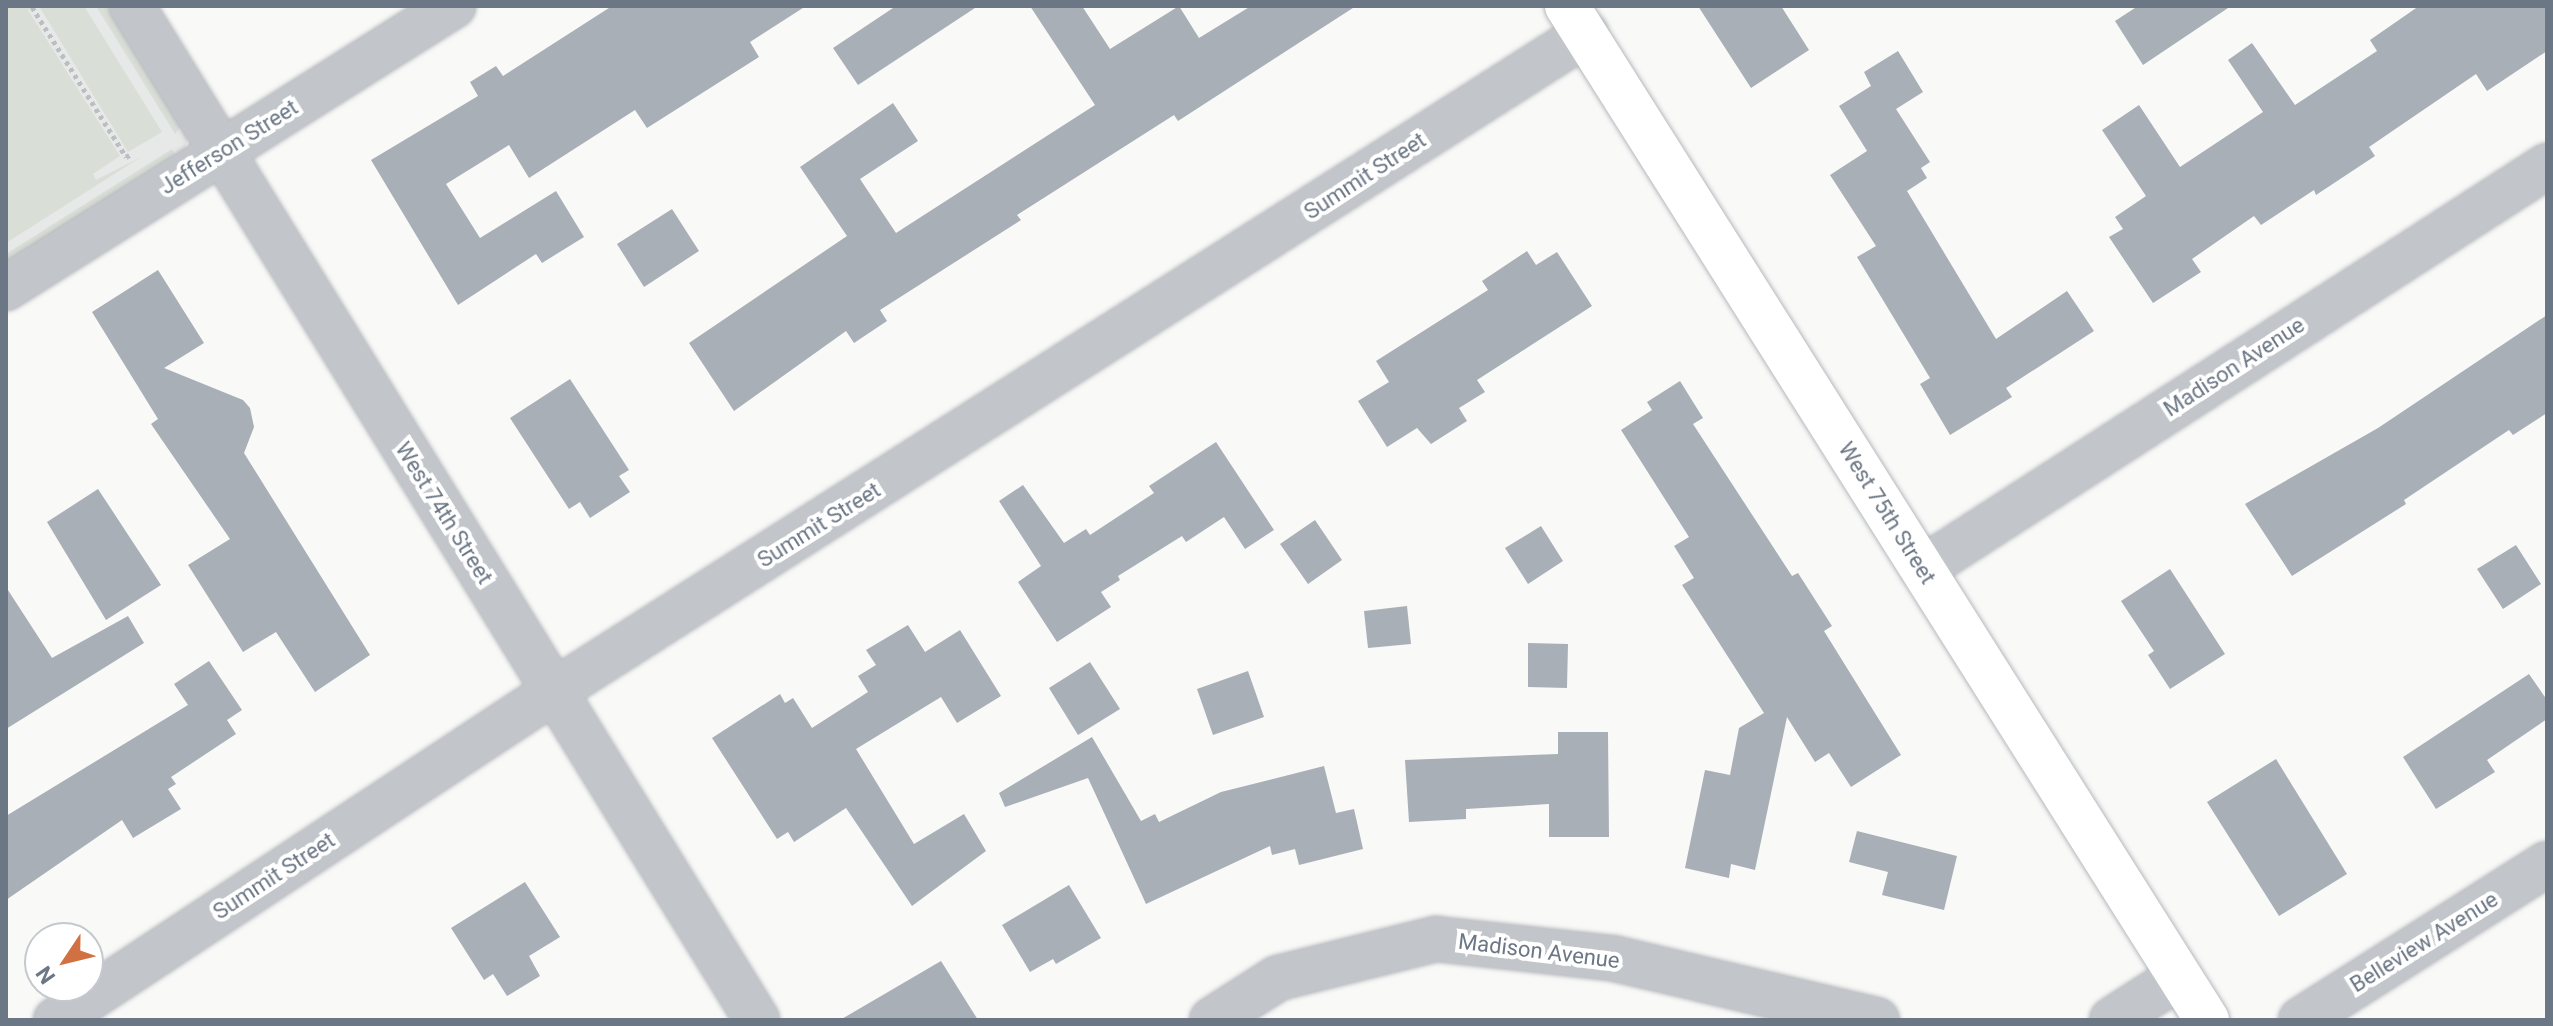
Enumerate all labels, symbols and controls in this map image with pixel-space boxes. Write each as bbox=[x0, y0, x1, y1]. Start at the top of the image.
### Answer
street label: Jefferson Street bbox=[155, 94, 303, 200]
street label: Summit Street bbox=[1299, 127, 1431, 225]
street label: Madison Avenue bbox=[2159, 312, 2309, 422]
street label: West 74th Street bbox=[390, 437, 498, 589]
street label: West 75th Street bbox=[1833, 437, 1941, 589]
street label: Summit Street bbox=[753, 477, 885, 573]
street label: Summit Street bbox=[208, 827, 340, 925]
street label: Belleview Avenue bbox=[2345, 886, 2503, 998]
north arrow bbox=[24, 922, 104, 1002]
street label: Madison Avenue bbox=[1457, 928, 1621, 974]
text: N bbox=[31, 961, 60, 988]

